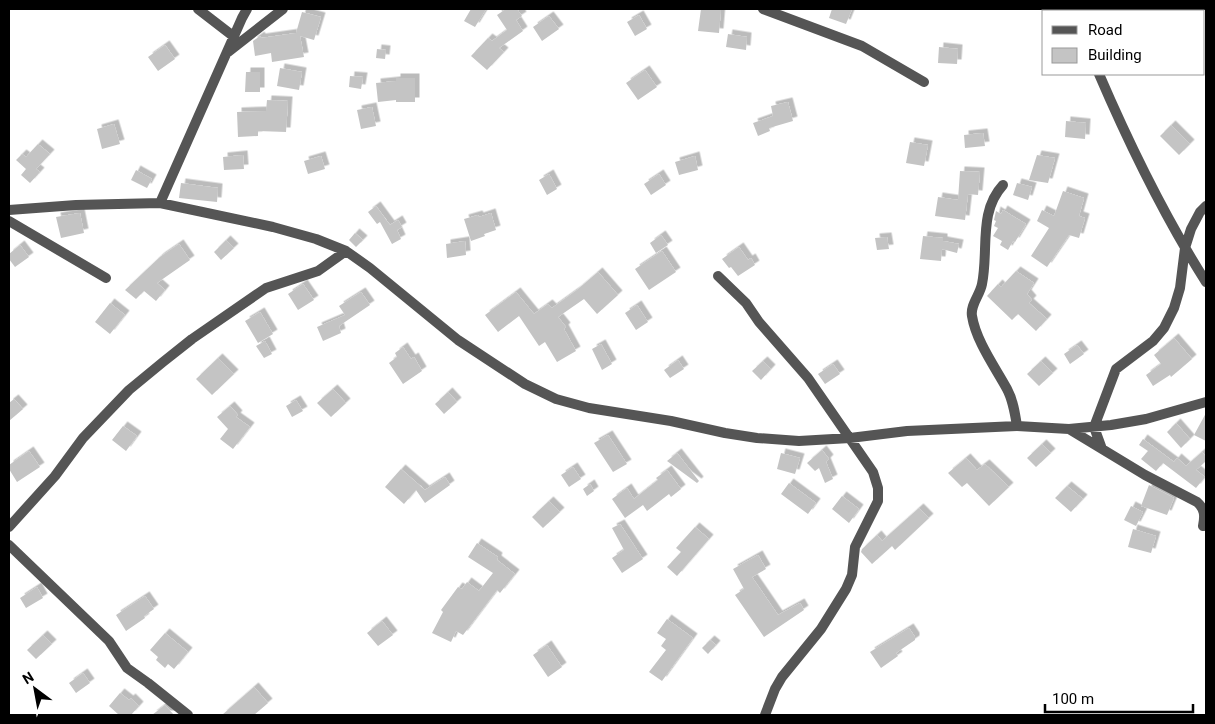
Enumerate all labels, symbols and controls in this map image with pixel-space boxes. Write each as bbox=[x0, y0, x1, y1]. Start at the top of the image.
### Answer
legend bbox=[1042, 10, 1205, 75]
text: Road bbox=[1088, 21, 1122, 39]
text: Building bbox=[1088, 46, 1142, 64]
north arrow bbox=[10, 664, 60, 714]
text: N bbox=[20, 669, 37, 687]
scale bar bbox=[1045, 682, 1192, 714]
text: 100 m bbox=[1052, 690, 1094, 708]

